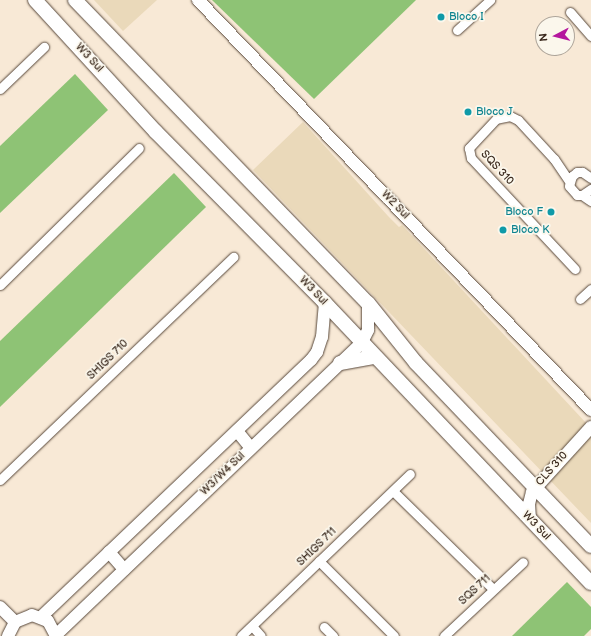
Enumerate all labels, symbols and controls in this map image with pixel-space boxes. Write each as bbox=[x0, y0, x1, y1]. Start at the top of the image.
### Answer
place label: Bloco I bbox=[449, 10, 484, 24]
marker: Bloco I bbox=[436, 12, 446, 22]
north arrow bbox=[535, 16, 575, 56]
text: N bbox=[537, 33, 551, 42]
street label: W3 Sul bbox=[72, 41, 106, 75]
place label: Bloco J bbox=[476, 105, 513, 119]
marker: Bloco J bbox=[463, 107, 473, 117]
street label: SQS 310 bbox=[478, 148, 516, 188]
street label: W2 Sul bbox=[378, 188, 412, 222]
place label: Bloco F bbox=[505, 205, 543, 219]
marker: Bloco F bbox=[546, 207, 556, 217]
place label: Bloco K bbox=[511, 223, 549, 237]
marker: Bloco K bbox=[498, 225, 508, 235]
street label: W3 Sul bbox=[296, 274, 330, 308]
street label: SHIGS 710 bbox=[85, 337, 131, 383]
street label: CLS 310 bbox=[533, 449, 571, 489]
street label: W3/W4 Sul bbox=[198, 450, 248, 498]
street label: W3 Sul bbox=[519, 509, 553, 543]
street label: SHIGS 711 bbox=[294, 525, 340, 569]
street label: SQS 711 bbox=[456, 572, 494, 608]

